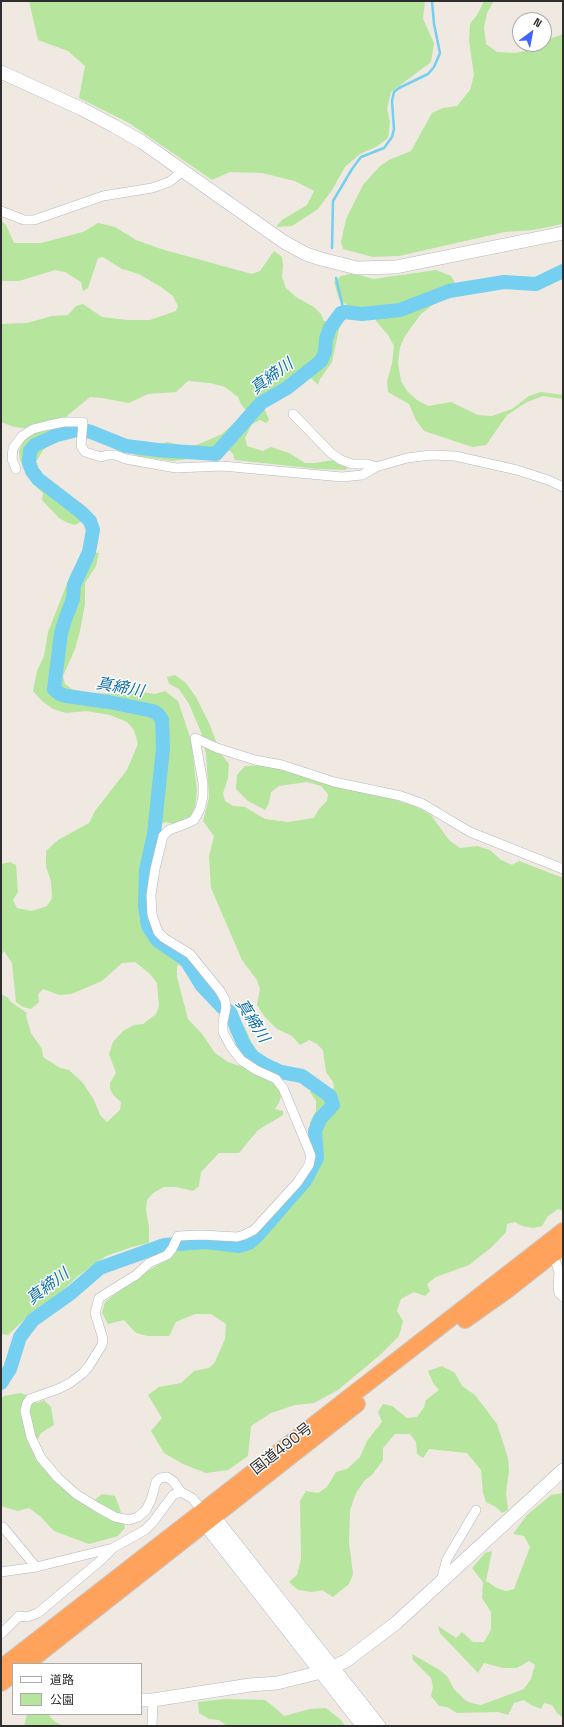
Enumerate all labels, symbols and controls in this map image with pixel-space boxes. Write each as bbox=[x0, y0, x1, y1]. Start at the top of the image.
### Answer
north arrow bbox=[512, 12, 552, 52]
text: N bbox=[531, 15, 545, 31]
water label: 真締川 bbox=[247, 355, 297, 399]
water label: 真締川 bbox=[95, 674, 145, 702]
water label: 真締川 bbox=[231, 996, 273, 1046]
water label: 真締川 bbox=[23, 1265, 73, 1309]
street label: 国道490号 bbox=[248, 1419, 316, 1479]
legend bbox=[12, 1663, 142, 1715]
text: 道路 bbox=[50, 1672, 74, 1688]
text: 公園 bbox=[50, 1692, 74, 1708]

